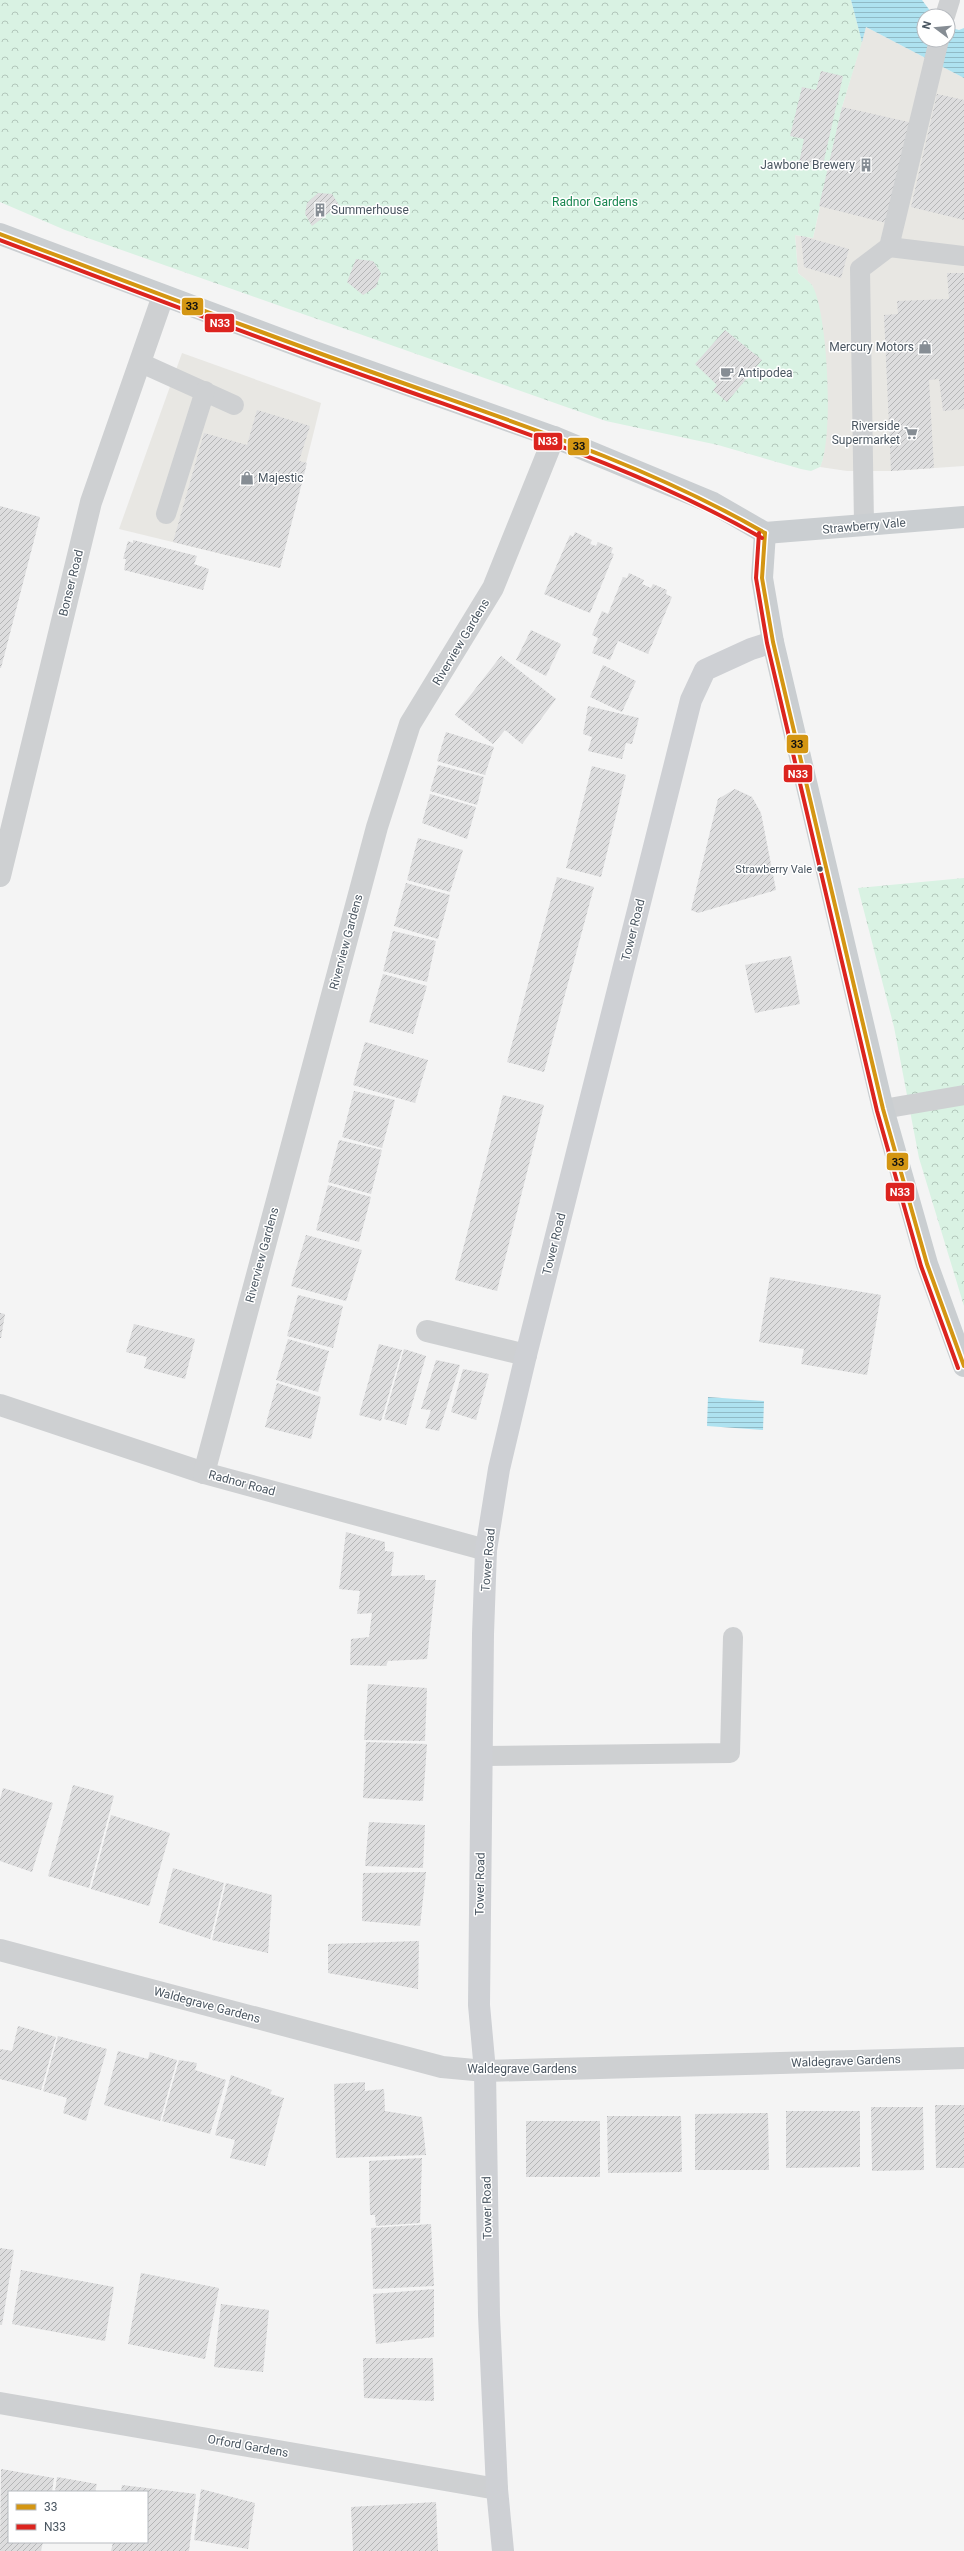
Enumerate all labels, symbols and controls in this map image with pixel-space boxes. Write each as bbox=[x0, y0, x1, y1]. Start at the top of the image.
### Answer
north arrow bbox=[916, 8, 956, 48]
text: N bbox=[920, 20, 934, 31]
building icon: Jawbone Brewery bbox=[858, 157, 874, 173]
place label: Jawbone Brewery bbox=[760, 158, 855, 172]
park label: Radnor Gardens bbox=[552, 195, 638, 209]
building icon: Summerhouse bbox=[312, 202, 328, 218]
place label: Summerhouse bbox=[331, 203, 409, 217]
line badge: 33 bbox=[181, 297, 204, 316]
text: 33 bbox=[186, 300, 198, 313]
line badge: N33 bbox=[204, 313, 235, 333]
text: N33 bbox=[210, 317, 230, 330]
shop icon: Mercury Motors bbox=[917, 339, 933, 355]
place label: Mercury Motors bbox=[829, 340, 914, 354]
cafe icon: Antipodea bbox=[719, 365, 735, 381]
place label: Antipodea bbox=[738, 366, 793, 380]
place label: Riverside Supermarket bbox=[832, 419, 900, 447]
supermarket icon: Riverside Supermarket bbox=[903, 425, 919, 441]
line badge: N33 bbox=[533, 432, 563, 451]
text: N33 bbox=[538, 435, 558, 448]
line badge: 33 bbox=[567, 437, 590, 456]
text: 33 bbox=[573, 440, 585, 453]
shop icon: Majestic bbox=[239, 470, 255, 486]
place label: Majestic bbox=[258, 471, 304, 485]
street label: Strawberry Vale bbox=[822, 515, 906, 537]
street label: Bonser Road bbox=[56, 548, 86, 618]
street label: Riverview Gardens bbox=[430, 596, 492, 688]
line badge: 33 bbox=[786, 734, 809, 754]
text: 33 bbox=[791, 738, 803, 751]
line badge: N33 bbox=[783, 764, 813, 783]
text: N33 bbox=[788, 768, 808, 781]
place label: Strawberry Vale bbox=[735, 863, 812, 876]
marker: Strawberry Vale bbox=[815, 864, 825, 874]
street label: Riverview Gardens bbox=[327, 893, 365, 991]
street label: Tower Road bbox=[619, 898, 647, 962]
line badge: 33 bbox=[886, 1152, 909, 1171]
text: 33 bbox=[892, 1156, 904, 1169]
line badge: N33 bbox=[885, 1182, 915, 1202]
text: N33 bbox=[890, 1186, 910, 1199]
street label: Riverview Gardens bbox=[243, 1206, 281, 1304]
street label: Tower Road bbox=[540, 1212, 568, 1276]
street label: Radnor Road bbox=[207, 1467, 277, 1499]
street label: Tower Road bbox=[478, 1528, 498, 1592]
street label: Tower Road bbox=[472, 1852, 488, 1916]
street label: Waldegrave Gardens bbox=[152, 1984, 262, 2026]
street label: Waldegrave Gardens bbox=[791, 2052, 901, 2070]
street label: Waldegrave Gardens bbox=[467, 2062, 577, 2076]
street label: Tower Road bbox=[479, 2176, 495, 2240]
street label: Orford Gardens bbox=[207, 2432, 289, 2460]
legend bbox=[8, 2491, 148, 2543]
text: 33 bbox=[44, 2500, 58, 2514]
text: N33 bbox=[44, 2520, 66, 2534]

